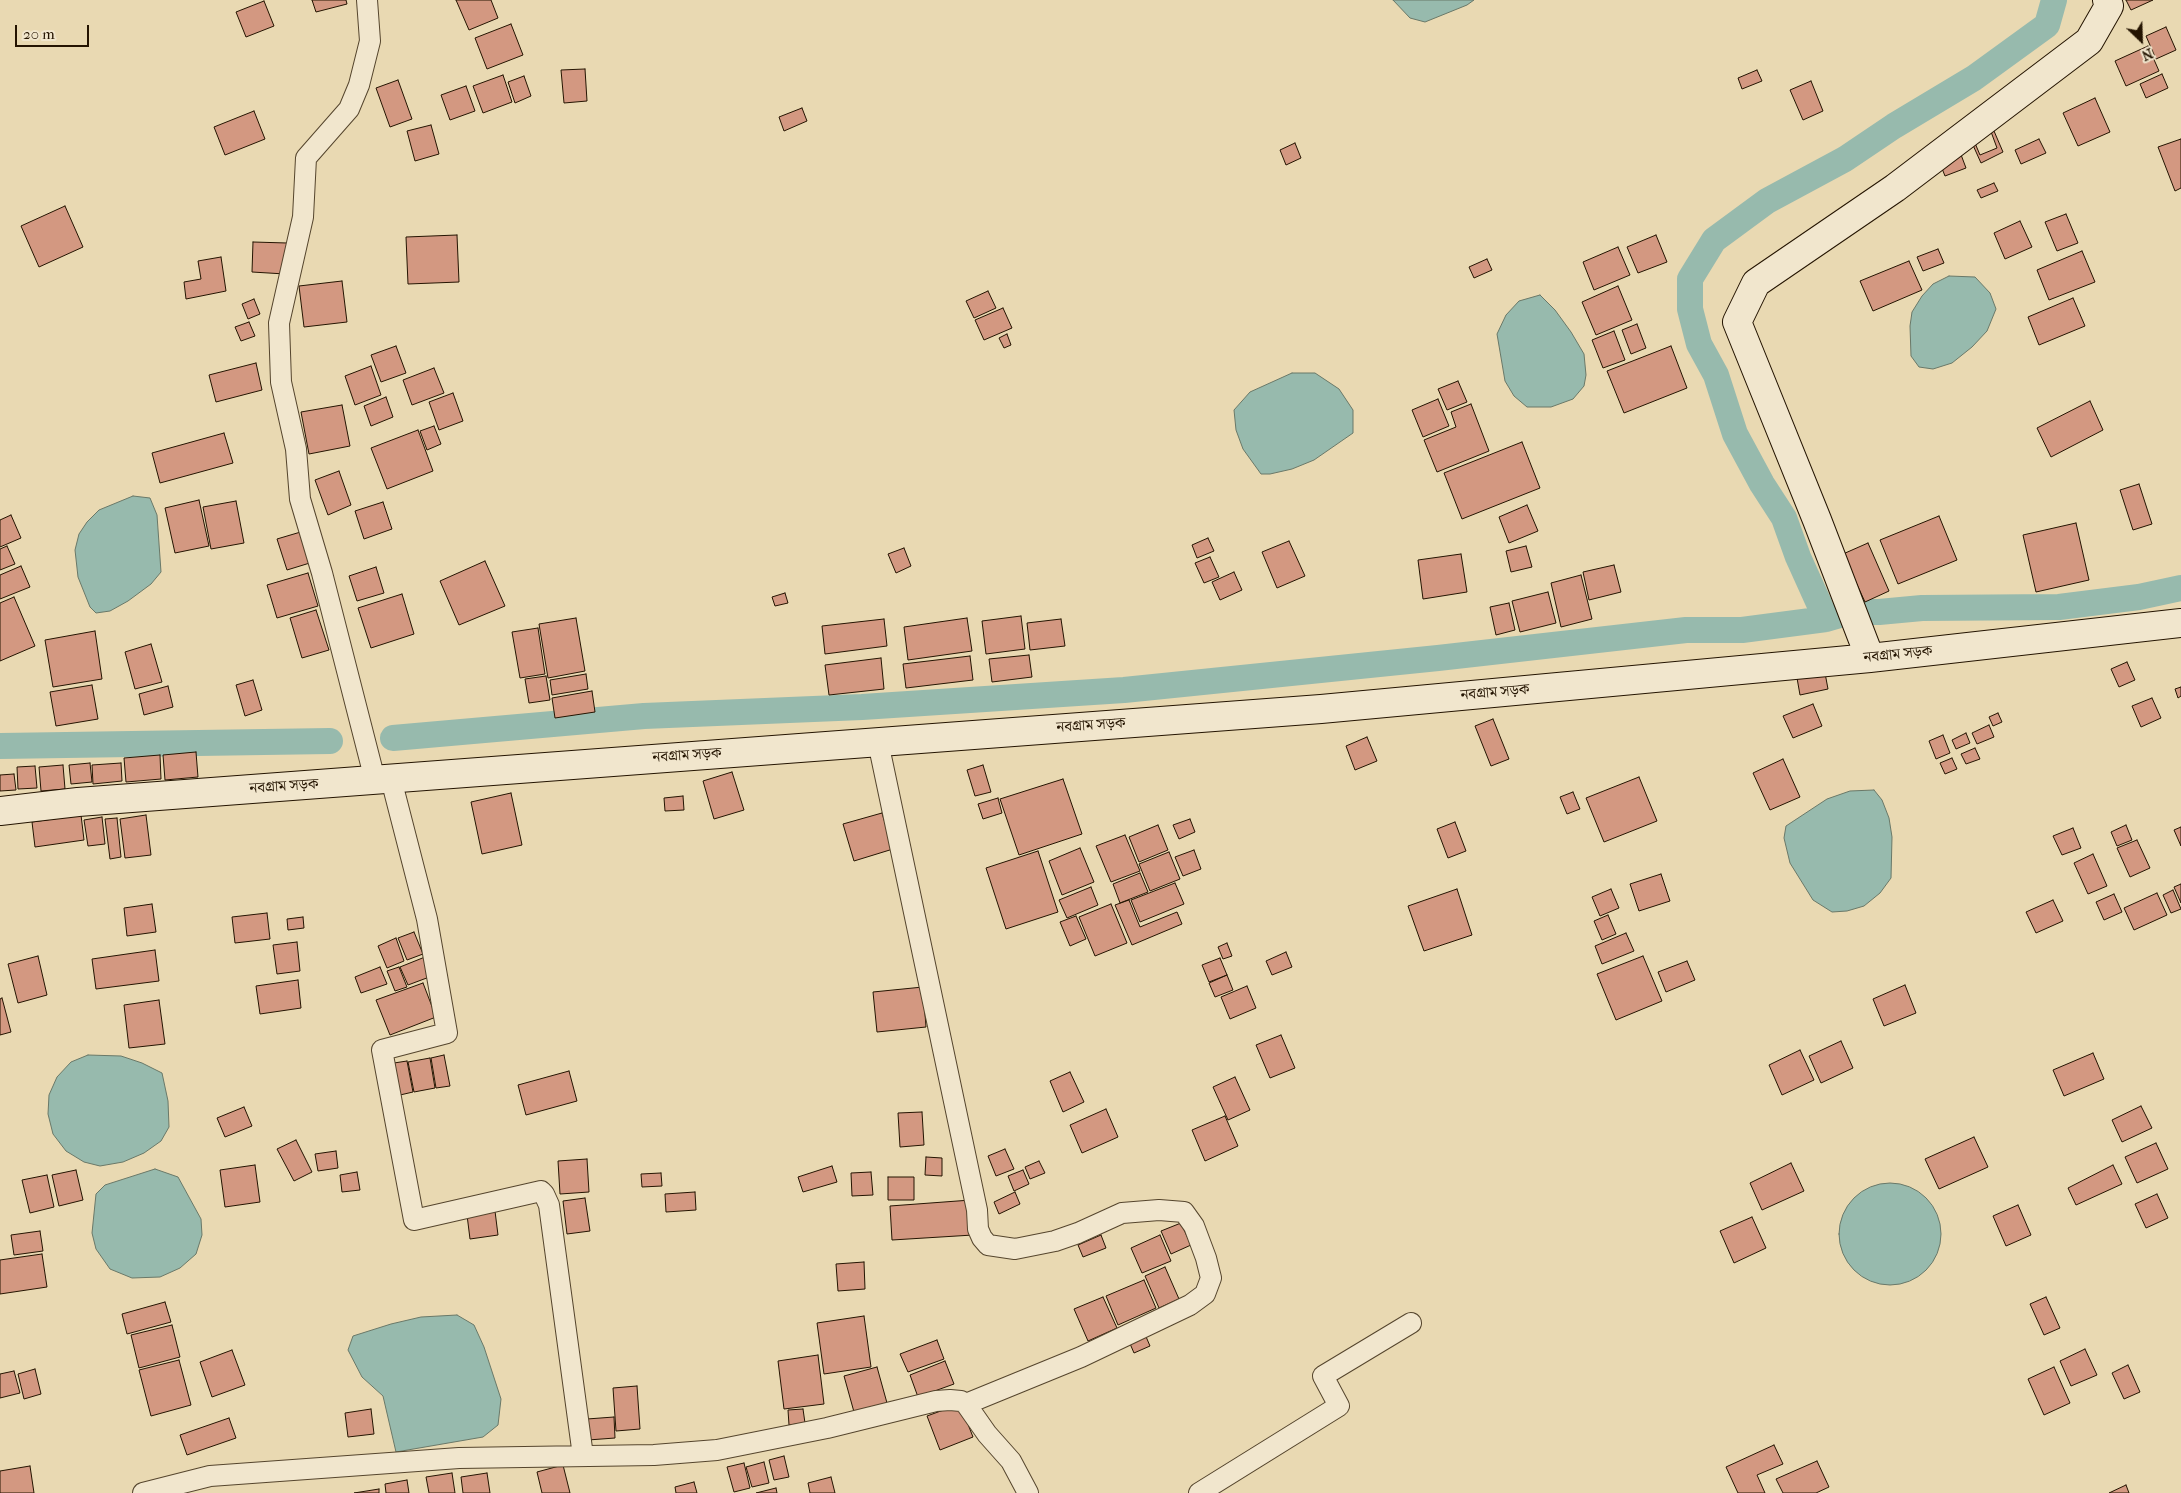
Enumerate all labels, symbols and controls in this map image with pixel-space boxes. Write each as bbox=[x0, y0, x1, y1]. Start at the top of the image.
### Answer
scale bar bbox=[18, 15, 91, 47]
north arrow bbox=[2116, 15, 2166, 65]
text: 20 m bbox=[23, 25, 55, 43]
text: N bbox=[2139, 44, 2156, 64]
street label: নবগ্রাম সড়ক bbox=[1863, 642, 1933, 668]
street label: নবগ্রাম সড়ক bbox=[1460, 681, 1530, 705]
street label: নবগ্রাম সড়ক bbox=[1056, 715, 1126, 737]
street label: নবগ্রাম সড়ক bbox=[652, 745, 722, 767]
street label: নবগ্রাম সড়ক bbox=[249, 776, 319, 798]

